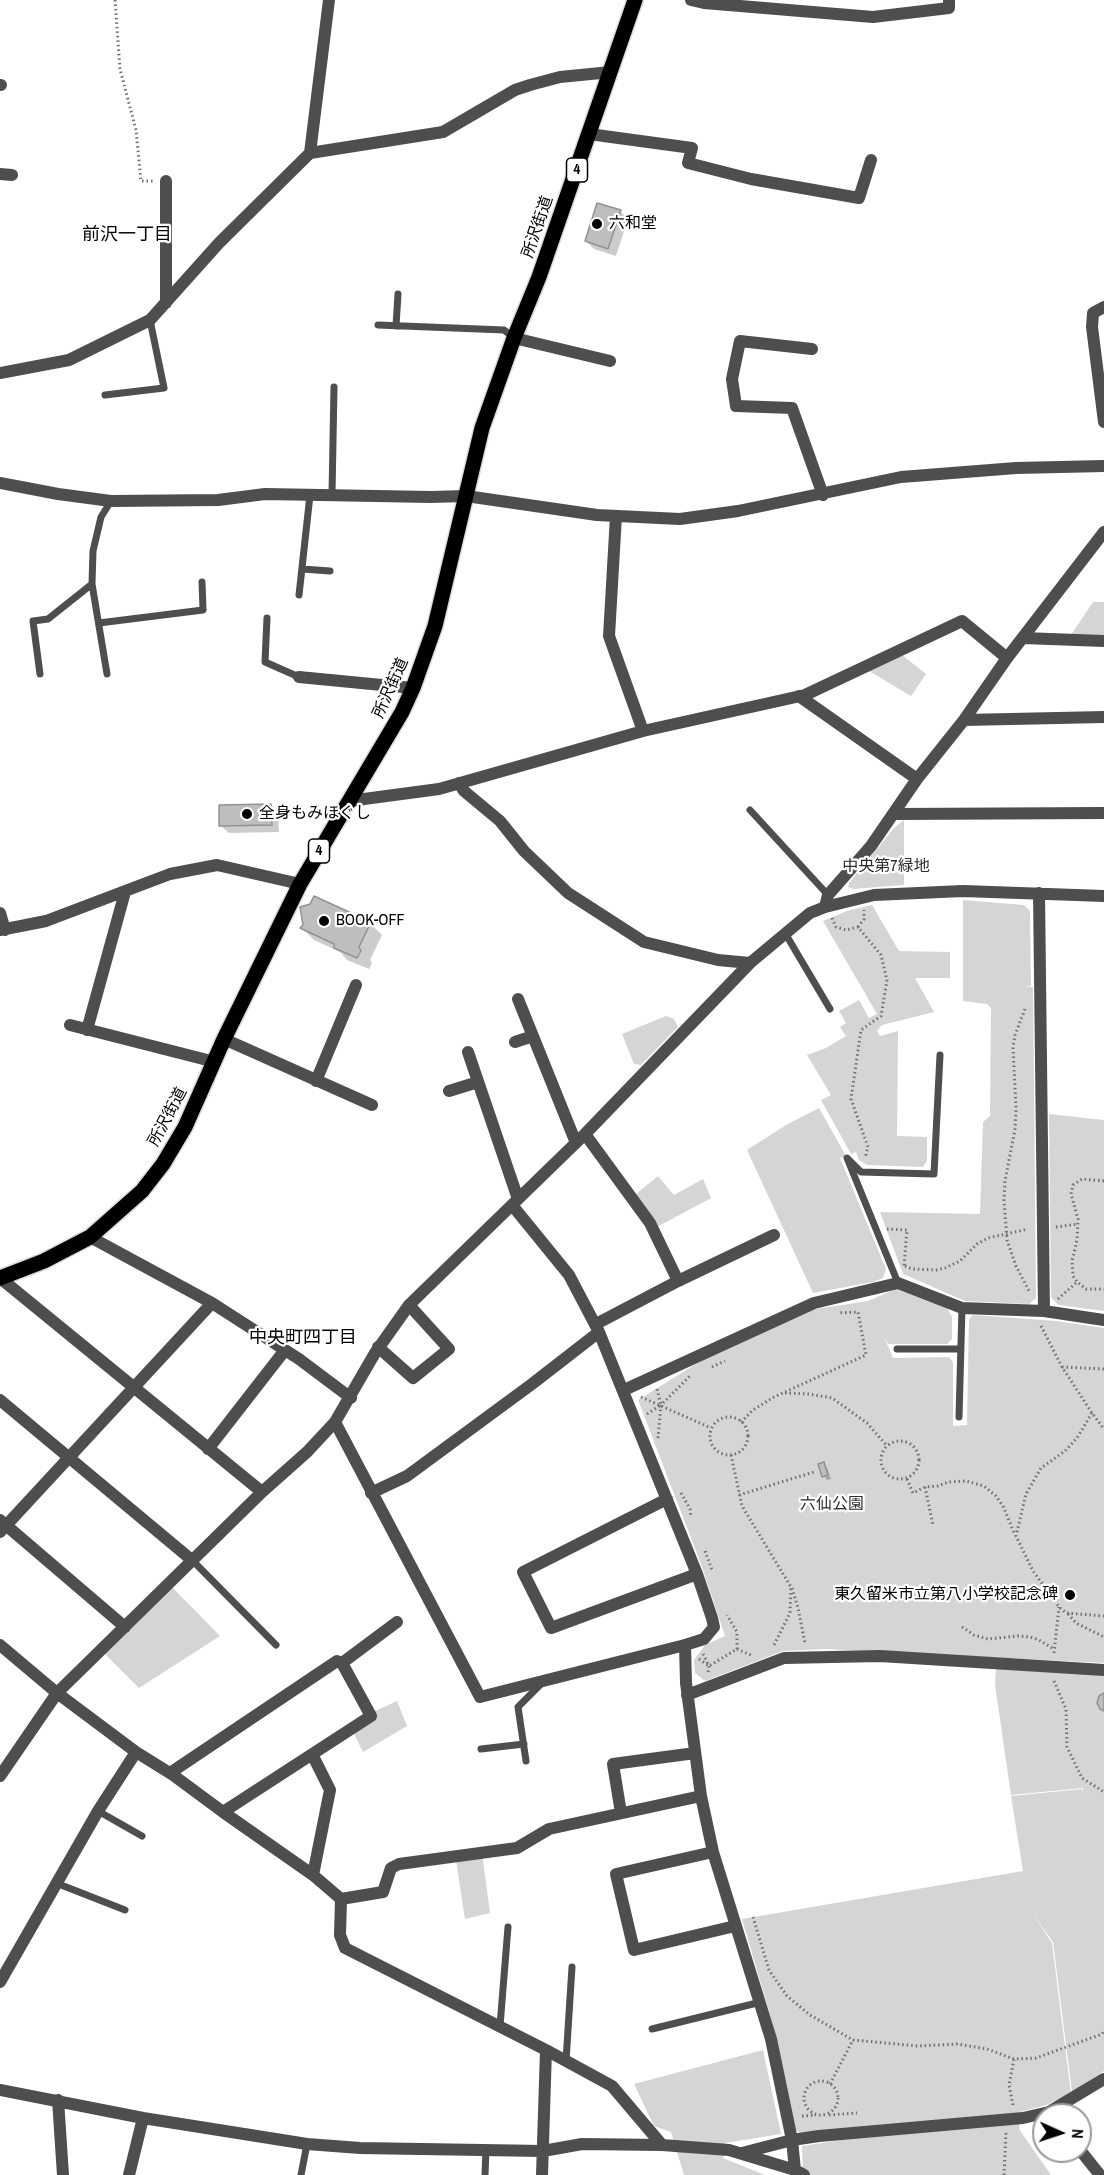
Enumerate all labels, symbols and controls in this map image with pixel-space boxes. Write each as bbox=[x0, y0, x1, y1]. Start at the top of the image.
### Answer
road number: 4 bbox=[566, 158, 588, 182]
street label: 所沢街道 bbox=[519, 194, 557, 260]
place label: 六和堂 bbox=[609, 214, 657, 234]
marker: 六和堂 bbox=[590, 217, 604, 231]
district label: 前沢一丁目 bbox=[82, 224, 172, 246]
street label: 所沢街道 bbox=[369, 655, 413, 721]
place label: 全身もみほぐし bbox=[259, 804, 371, 824]
marker: 全身もみほぐし bbox=[240, 807, 254, 821]
road number: 4 bbox=[308, 839, 330, 863]
park label: 中央第7緑地 bbox=[842, 857, 930, 877]
place label: BOOK-OFF bbox=[336, 911, 405, 931]
marker: BOOK-OFF bbox=[317, 914, 331, 928]
street label: 所沢街道 bbox=[145, 1084, 191, 1150]
district label: 中央町四丁目 bbox=[249, 1327, 357, 1349]
park label: 六仙公園 bbox=[800, 1495, 864, 1515]
place label: 東久留米市立第八小学校記念碑 bbox=[834, 1585, 1058, 1605]
marker: 東久留米市立第八小学校記念碑 bbox=[1063, 1588, 1077, 1602]
north arrow bbox=[1032, 2103, 1092, 2163]
text: N bbox=[1067, 2129, 1089, 2139]

